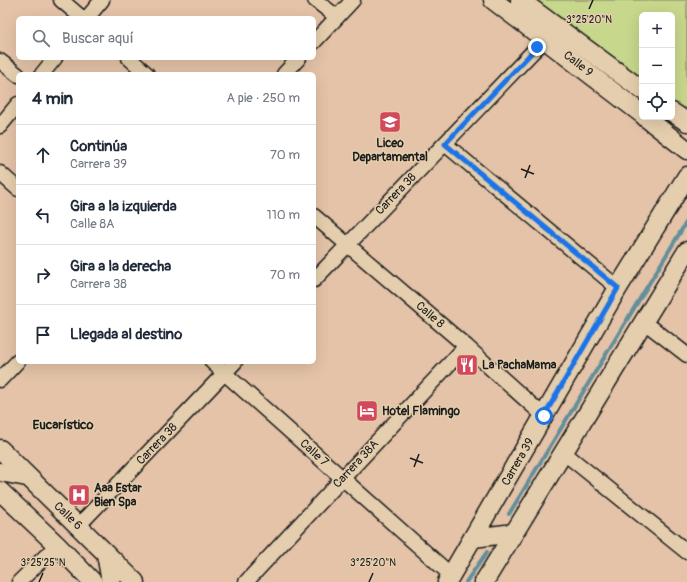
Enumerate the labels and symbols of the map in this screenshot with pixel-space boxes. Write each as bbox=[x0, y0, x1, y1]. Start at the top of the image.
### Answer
text: 3°25'20"N bbox=[566, 14, 612, 26]
route end bbox=[528, 38, 546, 56]
street label: Calle 9 bbox=[560, 48, 596, 80]
school or university icon: Liceo Departamental bbox=[377, 109, 403, 135]
place label: Liceo Departamental bbox=[352, 136, 428, 165]
street label: Carrera 38 bbox=[372, 170, 420, 218]
street label: Calle 8 bbox=[413, 298, 447, 332]
restaurant icon: La PachaMama bbox=[454, 352, 480, 378]
place label: La PachaMama bbox=[482, 358, 557, 373]
hotel icon: Hotel Flamingo bbox=[354, 398, 380, 424]
place label: Hotel Flamingo bbox=[382, 404, 460, 419]
route start bbox=[535, 407, 553, 425]
district label: Eucarístico bbox=[32, 417, 94, 433]
street label: Carrera 38 bbox=[133, 420, 181, 468]
street label: Carrera 39 bbox=[498, 435, 538, 489]
street label: Calle 7 bbox=[297, 436, 332, 470]
street label: Carrera 38A bbox=[330, 437, 382, 491]
place label: Aaa Estar Bien Spa bbox=[94, 481, 143, 510]
hospital icon: Aaa Estar Bien Spa bbox=[66, 482, 92, 508]
street label: Calle 6 bbox=[50, 499, 86, 533]
text: 3°25'25"N bbox=[21, 557, 66, 569]
text: 3°25'20"N bbox=[350, 557, 396, 569]

